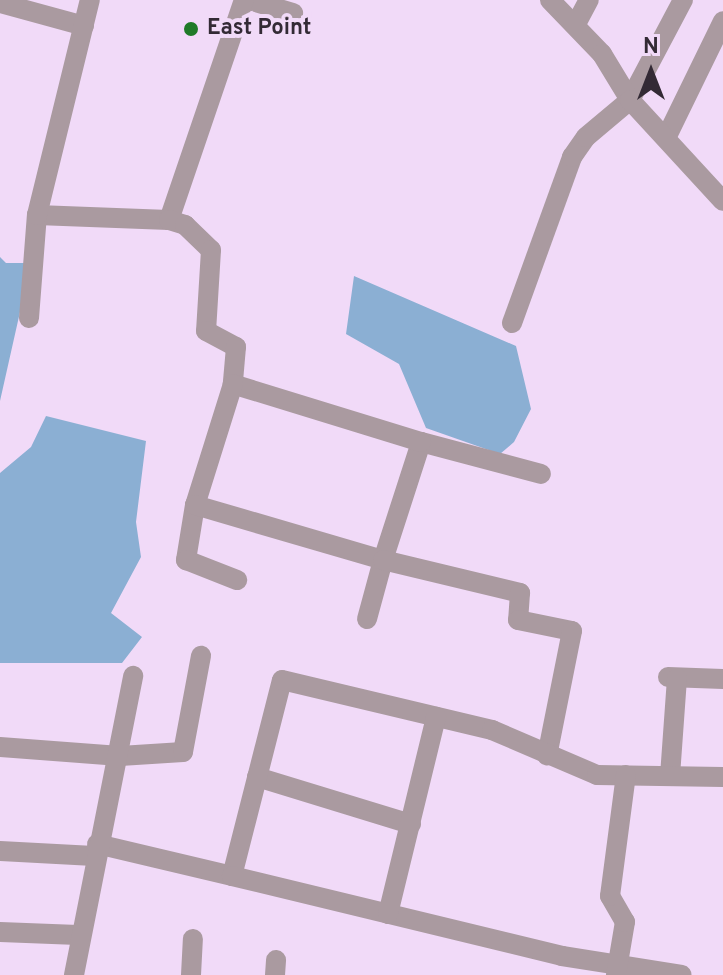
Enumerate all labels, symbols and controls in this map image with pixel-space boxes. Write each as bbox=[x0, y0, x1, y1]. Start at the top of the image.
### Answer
place label: East Point bbox=[207, 16, 311, 42]
marker: East Point bbox=[182, 20, 200, 38]
north arrow bbox=[611, 32, 691, 112]
text: N bbox=[643, 34, 659, 61]

